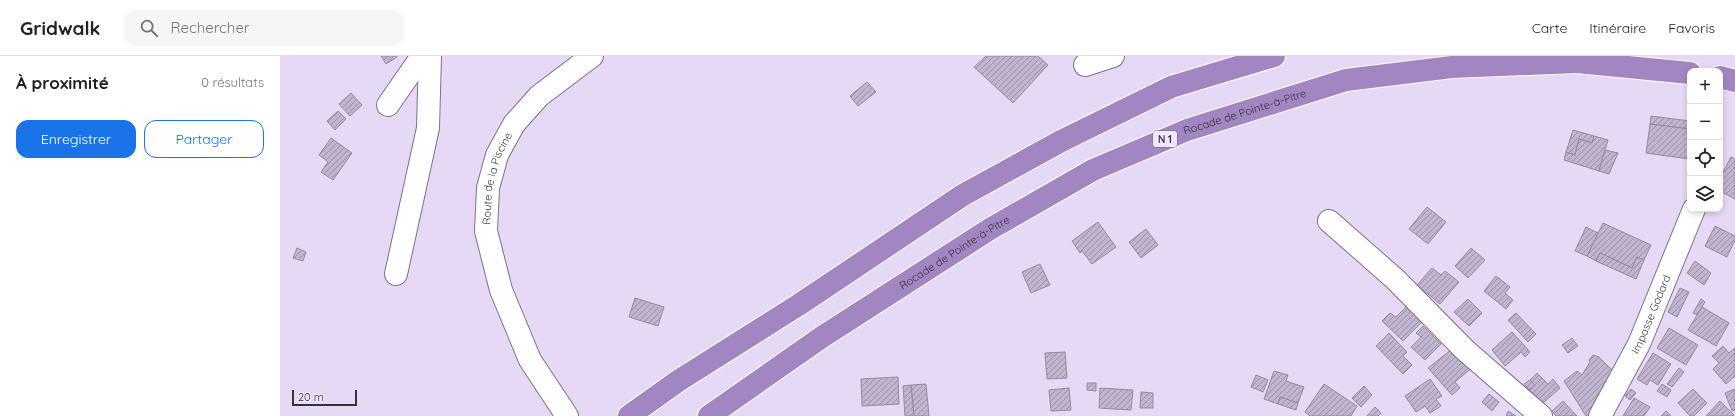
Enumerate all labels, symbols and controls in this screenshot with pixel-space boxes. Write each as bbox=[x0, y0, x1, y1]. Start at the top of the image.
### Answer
search box bbox=[124, 10, 404, 46]
text: Gridwalk bbox=[20, 16, 100, 40]
icon: search bbox=[138, 17, 160, 39]
text: Rechercher bbox=[170, 18, 250, 37]
text: Carte bbox=[1532, 19, 1567, 37]
text: Itinéraire bbox=[1589, 19, 1646, 37]
text: Favoris bbox=[1668, 19, 1715, 37]
map controls bbox=[1687, 68, 1723, 212]
button: + bbox=[1687, 68, 1723, 104]
text: À proximité bbox=[16, 72, 109, 93]
text: 0 résultats bbox=[201, 74, 264, 90]
street label: Rocade de Pointe-à-Pitre bbox=[1182, 86, 1308, 138]
button: − bbox=[1687, 104, 1723, 140]
button: Enregistrer bbox=[16, 120, 136, 158]
button: Partager bbox=[144, 120, 264, 158]
street label: Route de la Piscine bbox=[479, 130, 515, 225]
road number: N 1 bbox=[1153, 131, 1177, 147]
button: locate bbox=[1687, 140, 1723, 176]
button: layers bbox=[1687, 176, 1723, 212]
street label: Rocade de Pointe-à-Pitre bbox=[897, 212, 1012, 293]
street label: Impasse Godard bbox=[1628, 273, 1673, 356]
scale bar bbox=[292, 388, 357, 407]
text: 20 m bbox=[298, 390, 324, 404]

